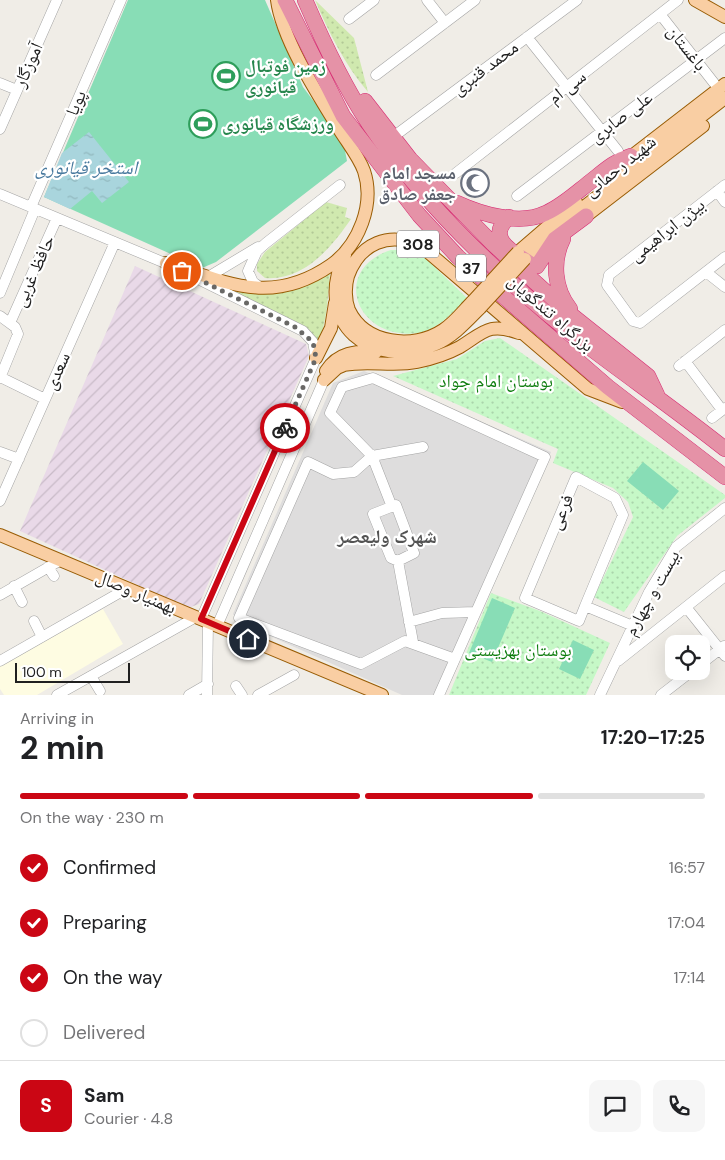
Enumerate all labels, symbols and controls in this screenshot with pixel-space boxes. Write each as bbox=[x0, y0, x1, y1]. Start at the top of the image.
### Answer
street label: باغستان bbox=[661, 20, 713, 76]
street label: محمد قنبری bbox=[447, 35, 523, 101]
street label: آموزگار bbox=[7, 38, 49, 92]
place label: زمین فوتبال قیانوری bbox=[245, 54, 326, 99]
sports icon: زمین فوتبال قیانوری bbox=[211, 61, 241, 91]
street label: سی ام bbox=[543, 65, 591, 109]
street label: علی صابری bbox=[585, 86, 657, 148]
street label: پویا bbox=[60, 87, 92, 119]
sports icon: ورزشگاه قیانوری bbox=[188, 109, 218, 139]
place label: ورزشگاه قیانوری bbox=[222, 112, 334, 136]
street label: شهید رحمانی bbox=[579, 130, 661, 202]
water label: استخر قیانوری bbox=[35, 155, 139, 180]
place label: مسجد امام جعفر صادق bbox=[378, 161, 456, 206]
mosque icon: مسجد امام جعفر صادق bbox=[460, 168, 490, 198]
street label: بیژن ابراهیمی bbox=[624, 193, 710, 267]
road number: 308 bbox=[397, 230, 439, 258]
street label: حافظ غربی bbox=[8, 231, 60, 311]
pin bbox=[161, 250, 203, 292]
road number: 37 bbox=[456, 254, 486, 282]
icon: bag bbox=[168, 257, 196, 285]
street label: بزرگراه تندگویان bbox=[503, 269, 599, 357]
street label: سعدی bbox=[38, 348, 76, 394]
park label: بوستان امام جواد bbox=[439, 369, 553, 393]
courier bbox=[260, 403, 310, 453]
icon: bike bbox=[271, 414, 299, 442]
street label: فرعی bbox=[543, 491, 579, 533]
district label: شهرک ولیعصر bbox=[336, 524, 437, 549]
street label: بیست و چهارم bbox=[619, 546, 685, 640]
street label: بهمنیار وصال bbox=[92, 564, 180, 620]
pin bbox=[227, 618, 269, 660]
icon: home bbox=[234, 625, 262, 653]
map controls bbox=[665, 635, 710, 680]
button: locate bbox=[665, 635, 710, 680]
park label: بوستان بهزیستی bbox=[464, 638, 572, 662]
scale bar bbox=[15, 660, 130, 683]
text: 100 m bbox=[22, 663, 62, 681]
text: Arriving in bbox=[20, 708, 94, 729]
text: 17:20–17:25 bbox=[601, 725, 705, 750]
text: 2 min bbox=[20, 727, 105, 769]
text: On the way · 230 m bbox=[20, 807, 164, 828]
icon: check bbox=[20, 854, 48, 882]
text: Confirmed bbox=[63, 855, 156, 880]
text: 16:57 bbox=[669, 857, 705, 878]
icon: check bbox=[20, 909, 48, 937]
text: Preparing bbox=[63, 910, 147, 935]
text: 17:04 bbox=[668, 912, 705, 933]
icon: check bbox=[20, 964, 48, 992]
text: On the way bbox=[63, 965, 163, 990]
text: 17:14 bbox=[674, 967, 705, 988]
text: Delivered bbox=[63, 1020, 145, 1045]
button: chat bbox=[589, 1080, 641, 1132]
button: phone bbox=[653, 1080, 705, 1132]
text: Sam bbox=[84, 1083, 125, 1108]
text: S bbox=[40, 1093, 52, 1118]
text: Courier · 4.8 bbox=[84, 1108, 173, 1129]

